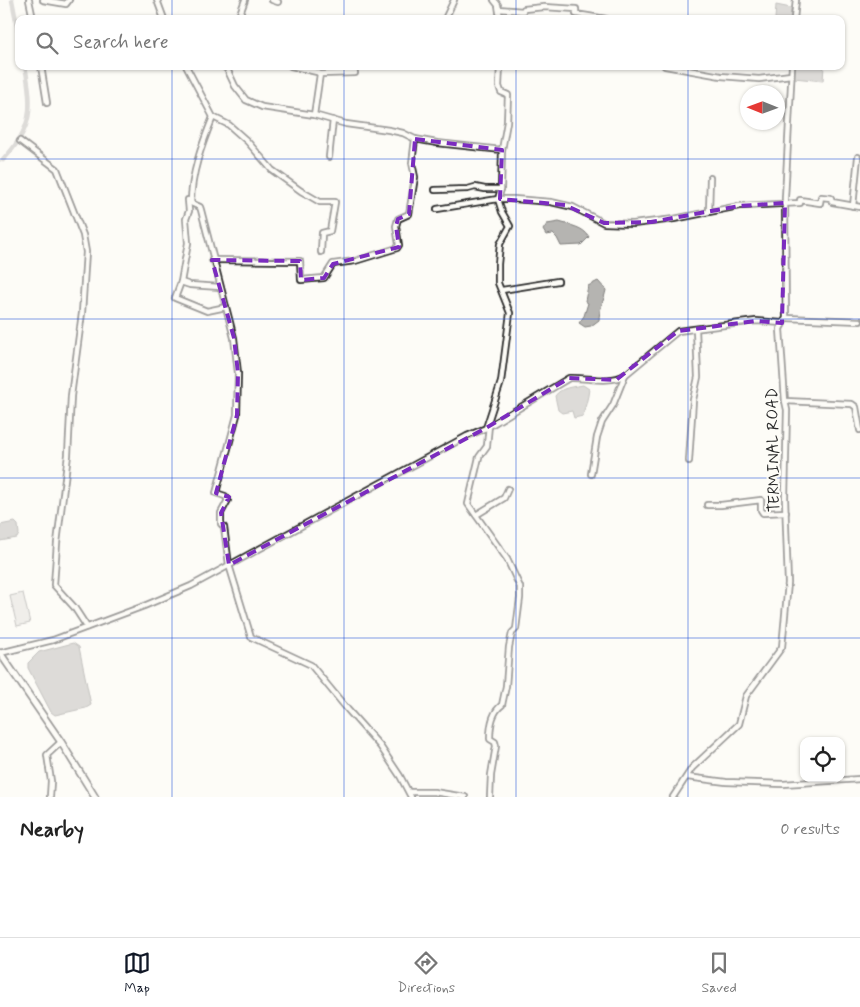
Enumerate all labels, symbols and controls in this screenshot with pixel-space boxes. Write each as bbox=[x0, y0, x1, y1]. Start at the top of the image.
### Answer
search box bbox=[15, 15, 845, 70]
icon: search bbox=[33, 29, 61, 57]
text: Search here bbox=[73, 30, 169, 55]
north arrow bbox=[740, 85, 785, 130]
street label: TERMINAL ROAD bbox=[762, 388, 785, 512]
map controls bbox=[800, 737, 845, 782]
button: locate bbox=[800, 737, 845, 782]
text: Nearby bbox=[20, 816, 84, 844]
text: 0 results bbox=[780, 819, 840, 840]
tab: Map bbox=[123, 949, 151, 997]
tab: Directions bbox=[398, 949, 455, 997]
tab: Saved bbox=[701, 949, 737, 997]

